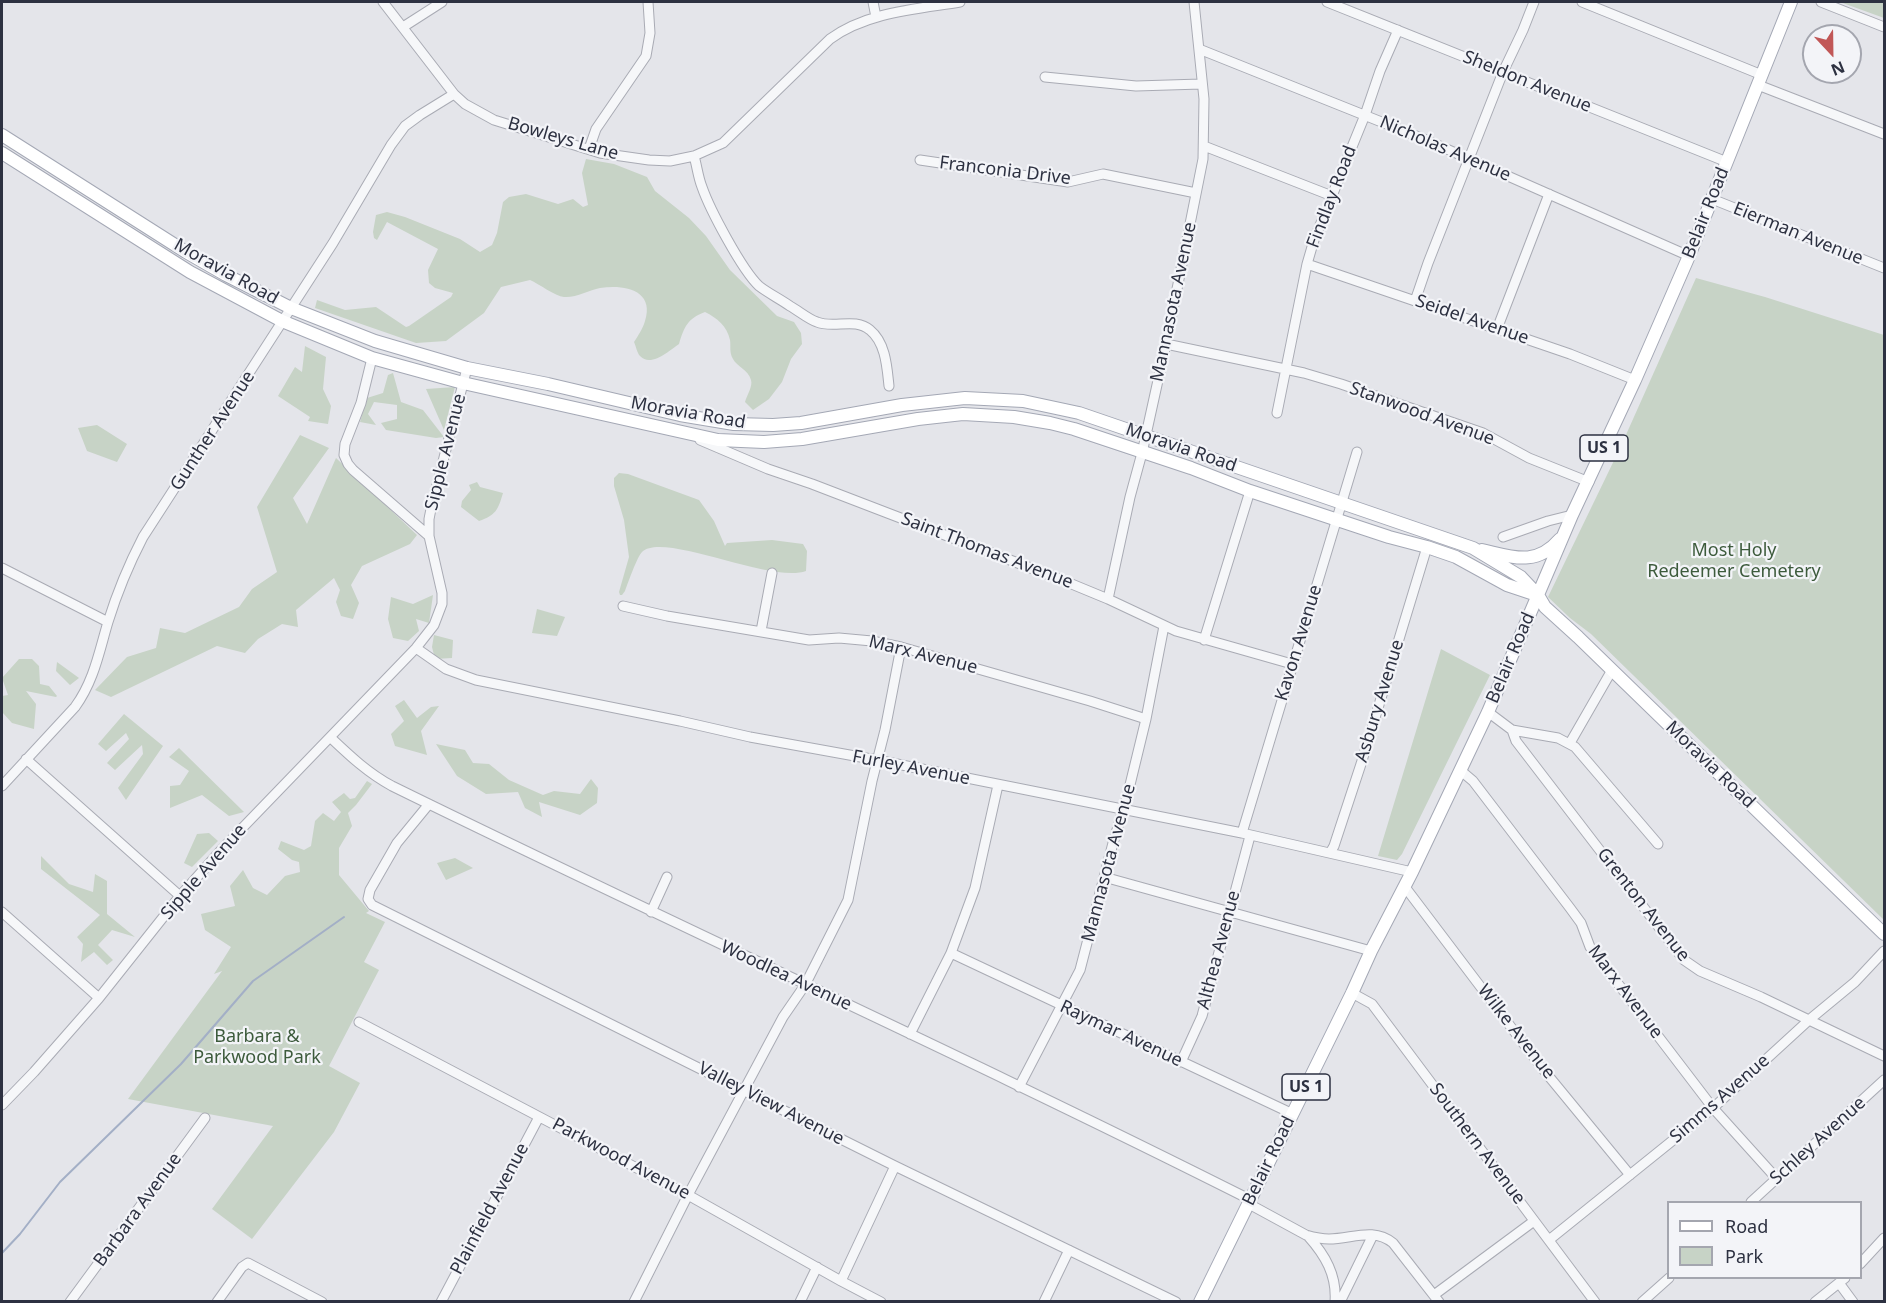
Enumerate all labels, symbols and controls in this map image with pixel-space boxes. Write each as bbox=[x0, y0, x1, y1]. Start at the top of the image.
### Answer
north arrow bbox=[1802, 24, 1862, 84]
street label: Sheldon Avenue bbox=[1460, 46, 1594, 118]
text: N bbox=[1828, 56, 1848, 81]
street label: Nicholas Avenue bbox=[1376, 112, 1514, 186]
street label: Bowleys Lane bbox=[505, 113, 621, 165]
street label: Findlay Road bbox=[1303, 143, 1361, 251]
street label: Franconia Drive bbox=[938, 152, 1072, 190]
street label: Belair Road bbox=[1678, 164, 1734, 262]
street label: Eierman Avenue bbox=[1730, 198, 1866, 270]
street label: Mannasota Avenue bbox=[1147, 220, 1201, 384]
street label: Moravia Road bbox=[170, 234, 282, 310]
street label: Seidel Avenue bbox=[1412, 291, 1532, 349]
street label: Gunther Avenue bbox=[166, 367, 260, 495]
street label: Stanwood Avenue bbox=[1347, 378, 1497, 450]
street label: Sipple Avenue bbox=[421, 391, 471, 513]
street label: Moravia Road bbox=[629, 392, 747, 434]
street label: Moravia Road bbox=[1123, 419, 1239, 477]
road number: US 1 bbox=[1580, 435, 1628, 461]
street label: Saint Thomas Avenue bbox=[898, 508, 1076, 594]
park label: Most Holy Redeemer Cemetery bbox=[1647, 540, 1821, 582]
street label: Kavon Avenue bbox=[1271, 582, 1327, 704]
street label: Belair Road bbox=[1482, 609, 1540, 707]
street label: Marx Avenue bbox=[866, 631, 980, 679]
street label: Asbury Avenue bbox=[1351, 637, 1409, 765]
street label: Moravia Road bbox=[1661, 717, 1759, 813]
street label: Furley Avenue bbox=[850, 746, 972, 790]
street label: Mannasota Avenue bbox=[1078, 782, 1140, 944]
street label: Sipple Avenue bbox=[157, 820, 251, 924]
street label: Grenton Avenue bbox=[1592, 844, 1694, 966]
street label: Althea Avenue bbox=[1193, 888, 1245, 1012]
street label: Woodlea Avenue bbox=[717, 936, 855, 1016]
street label: Marx Avenue bbox=[1583, 941, 1667, 1043]
street label: Wilke Avenue bbox=[1472, 981, 1560, 1083]
street label: Raymar Avenue bbox=[1056, 996, 1186, 1072]
park label: Barbara & Parkwood Park bbox=[193, 1026, 321, 1068]
street label: Simms Avenue bbox=[1666, 1050, 1774, 1148]
street label: Valley View Avenue bbox=[694, 1058, 848, 1150]
road number: US 1 bbox=[1282, 1074, 1330, 1100]
street label: Southern Avenue bbox=[1424, 1079, 1530, 1209]
street label: Schley Avenue bbox=[1766, 1092, 1870, 1190]
street label: Belair Road bbox=[1238, 1113, 1300, 1209]
street label: Parkwood Avenue bbox=[548, 1114, 694, 1204]
street label: Plainfield Avenue bbox=[446, 1139, 534, 1279]
street label: Barbara Avenue bbox=[89, 1149, 187, 1271]
legend bbox=[1667, 1201, 1862, 1279]
text: Road bbox=[1725, 1214, 1768, 1238]
text: Park bbox=[1725, 1244, 1763, 1268]

